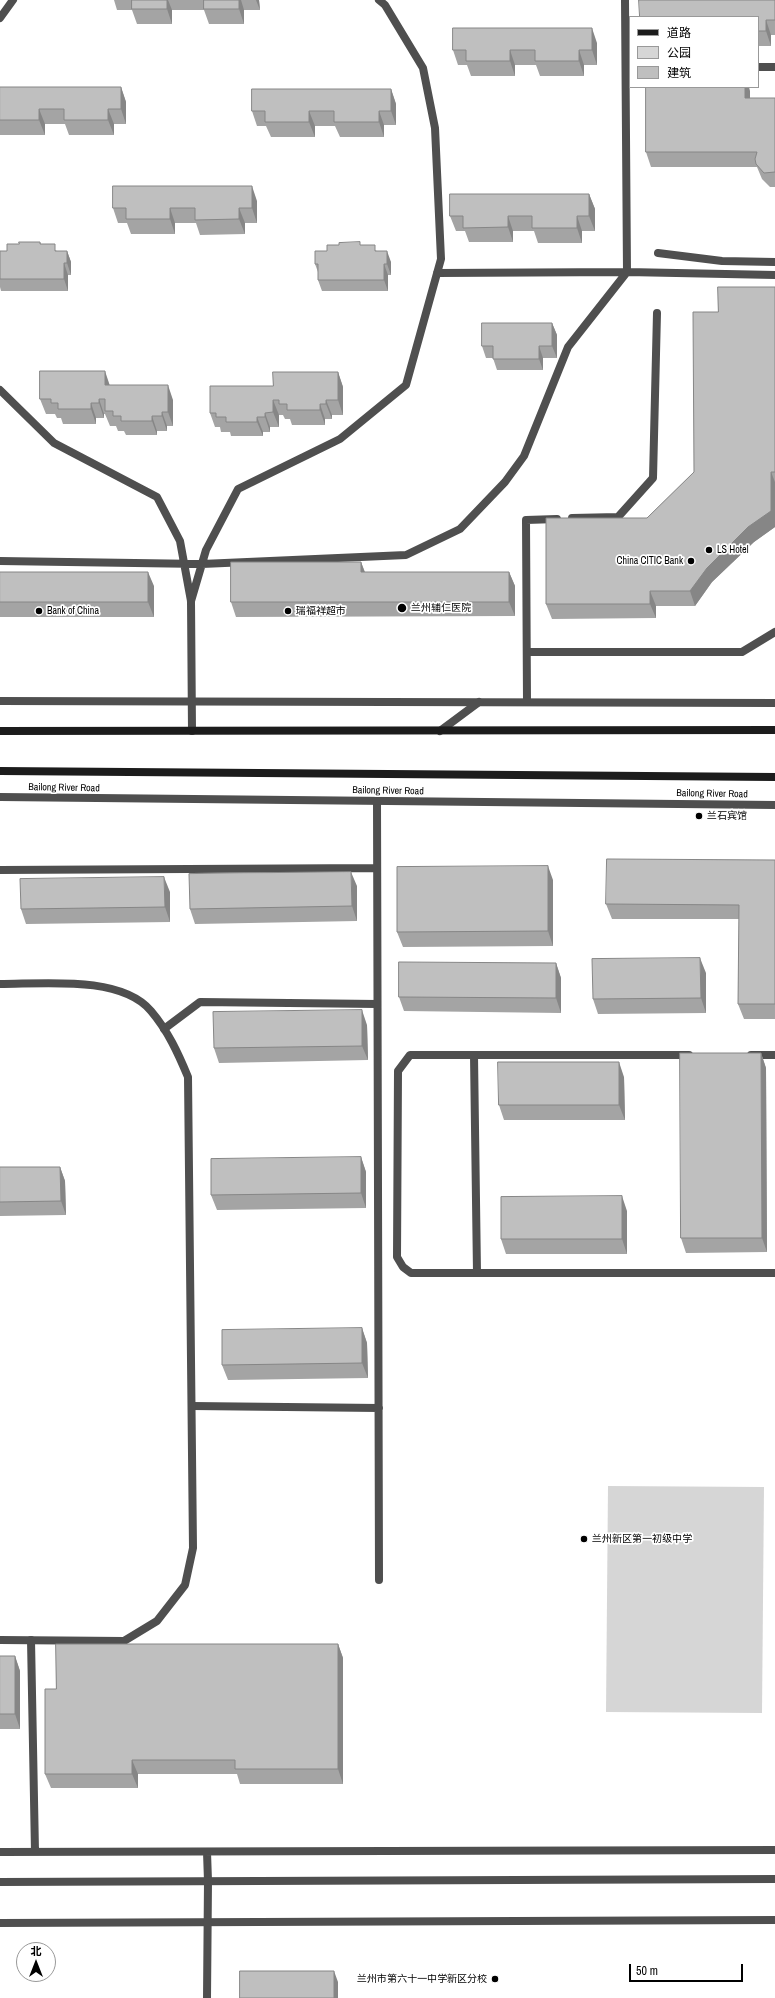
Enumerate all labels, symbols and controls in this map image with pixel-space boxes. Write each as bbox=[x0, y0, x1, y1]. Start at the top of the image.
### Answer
legend bbox=[629, 16, 759, 88]
text: 道路 bbox=[667, 25, 691, 41]
text: 公园 bbox=[667, 45, 691, 61]
text: 建筑 bbox=[667, 65, 691, 81]
place label: LS Hotel bbox=[717, 544, 748, 556]
marker: LS Hotel bbox=[704, 545, 714, 555]
place label: China CITIC Bank bbox=[616, 555, 683, 567]
marker: China CITIC Bank bbox=[686, 556, 696, 566]
marker: 兰州辅仁医院 bbox=[396, 602, 408, 614]
place label: 兰州辅仁医院 bbox=[411, 602, 471, 614]
place label: Bank of China bbox=[47, 605, 99, 617]
place label: 瑞福祥超市 bbox=[296, 605, 346, 617]
marker: Bank of China bbox=[34, 606, 44, 616]
marker: 瑞福祥超市 bbox=[283, 606, 293, 616]
street label: Bailong River Road bbox=[28, 781, 100, 795]
street label: Bailong River Road bbox=[352, 784, 424, 798]
street label: Bailong River Road bbox=[676, 787, 748, 801]
place label: 兰石宾馆 bbox=[707, 810, 747, 822]
marker: 兰石宾馆 bbox=[694, 811, 704, 821]
place label: 兰州新区第一初级中学 bbox=[592, 1533, 692, 1545]
marker: 兰州新区第一初级中学 bbox=[579, 1534, 589, 1544]
north arrow bbox=[16, 1942, 56, 1982]
text: 北 bbox=[31, 1944, 42, 1958]
scale bar bbox=[631, 1956, 745, 1982]
text: 50 m bbox=[636, 1963, 658, 1979]
place label: 兰州市第六十一中学新区分校 bbox=[357, 1973, 487, 1985]
marker: 兰州市第六十一中学新区分校 bbox=[490, 1974, 500, 1984]

